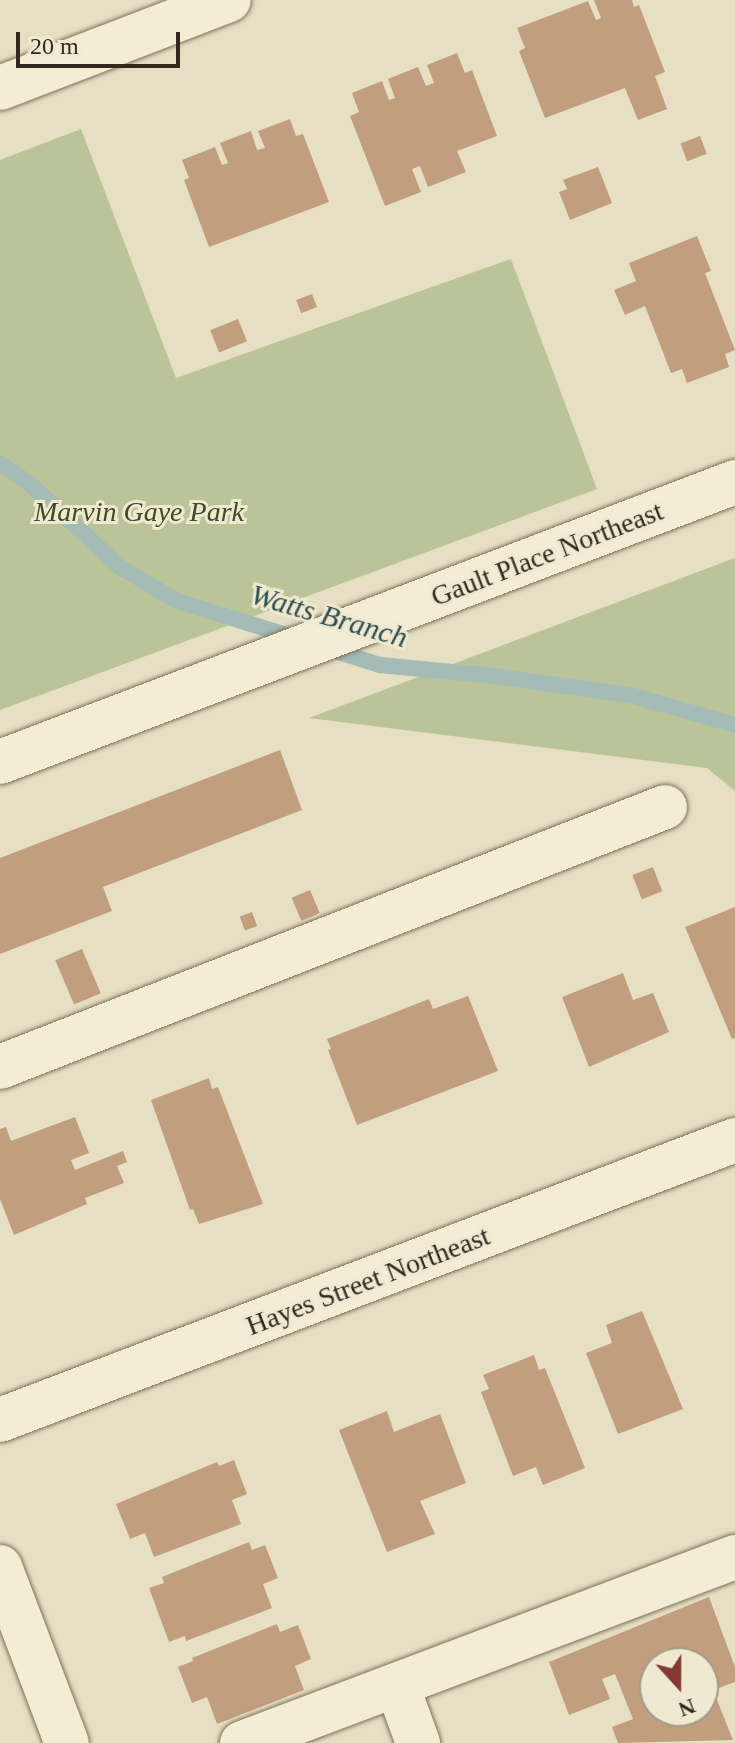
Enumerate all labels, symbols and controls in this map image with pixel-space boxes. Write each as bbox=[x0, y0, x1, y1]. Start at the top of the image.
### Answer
scale bar bbox=[20, 16, 184, 66]
text: 20 m bbox=[30, 33, 79, 59]
street label: Gault Place Northeast bbox=[426, 494, 668, 614]
park label: Marvin Gaye Park bbox=[34, 495, 244, 529]
water label: Watts Branch bbox=[246, 576, 412, 656]
street label: Hayes Street Northeast bbox=[241, 1219, 495, 1343]
north arrow bbox=[639, 1647, 719, 1727]
text: N bbox=[675, 1693, 699, 1723]

